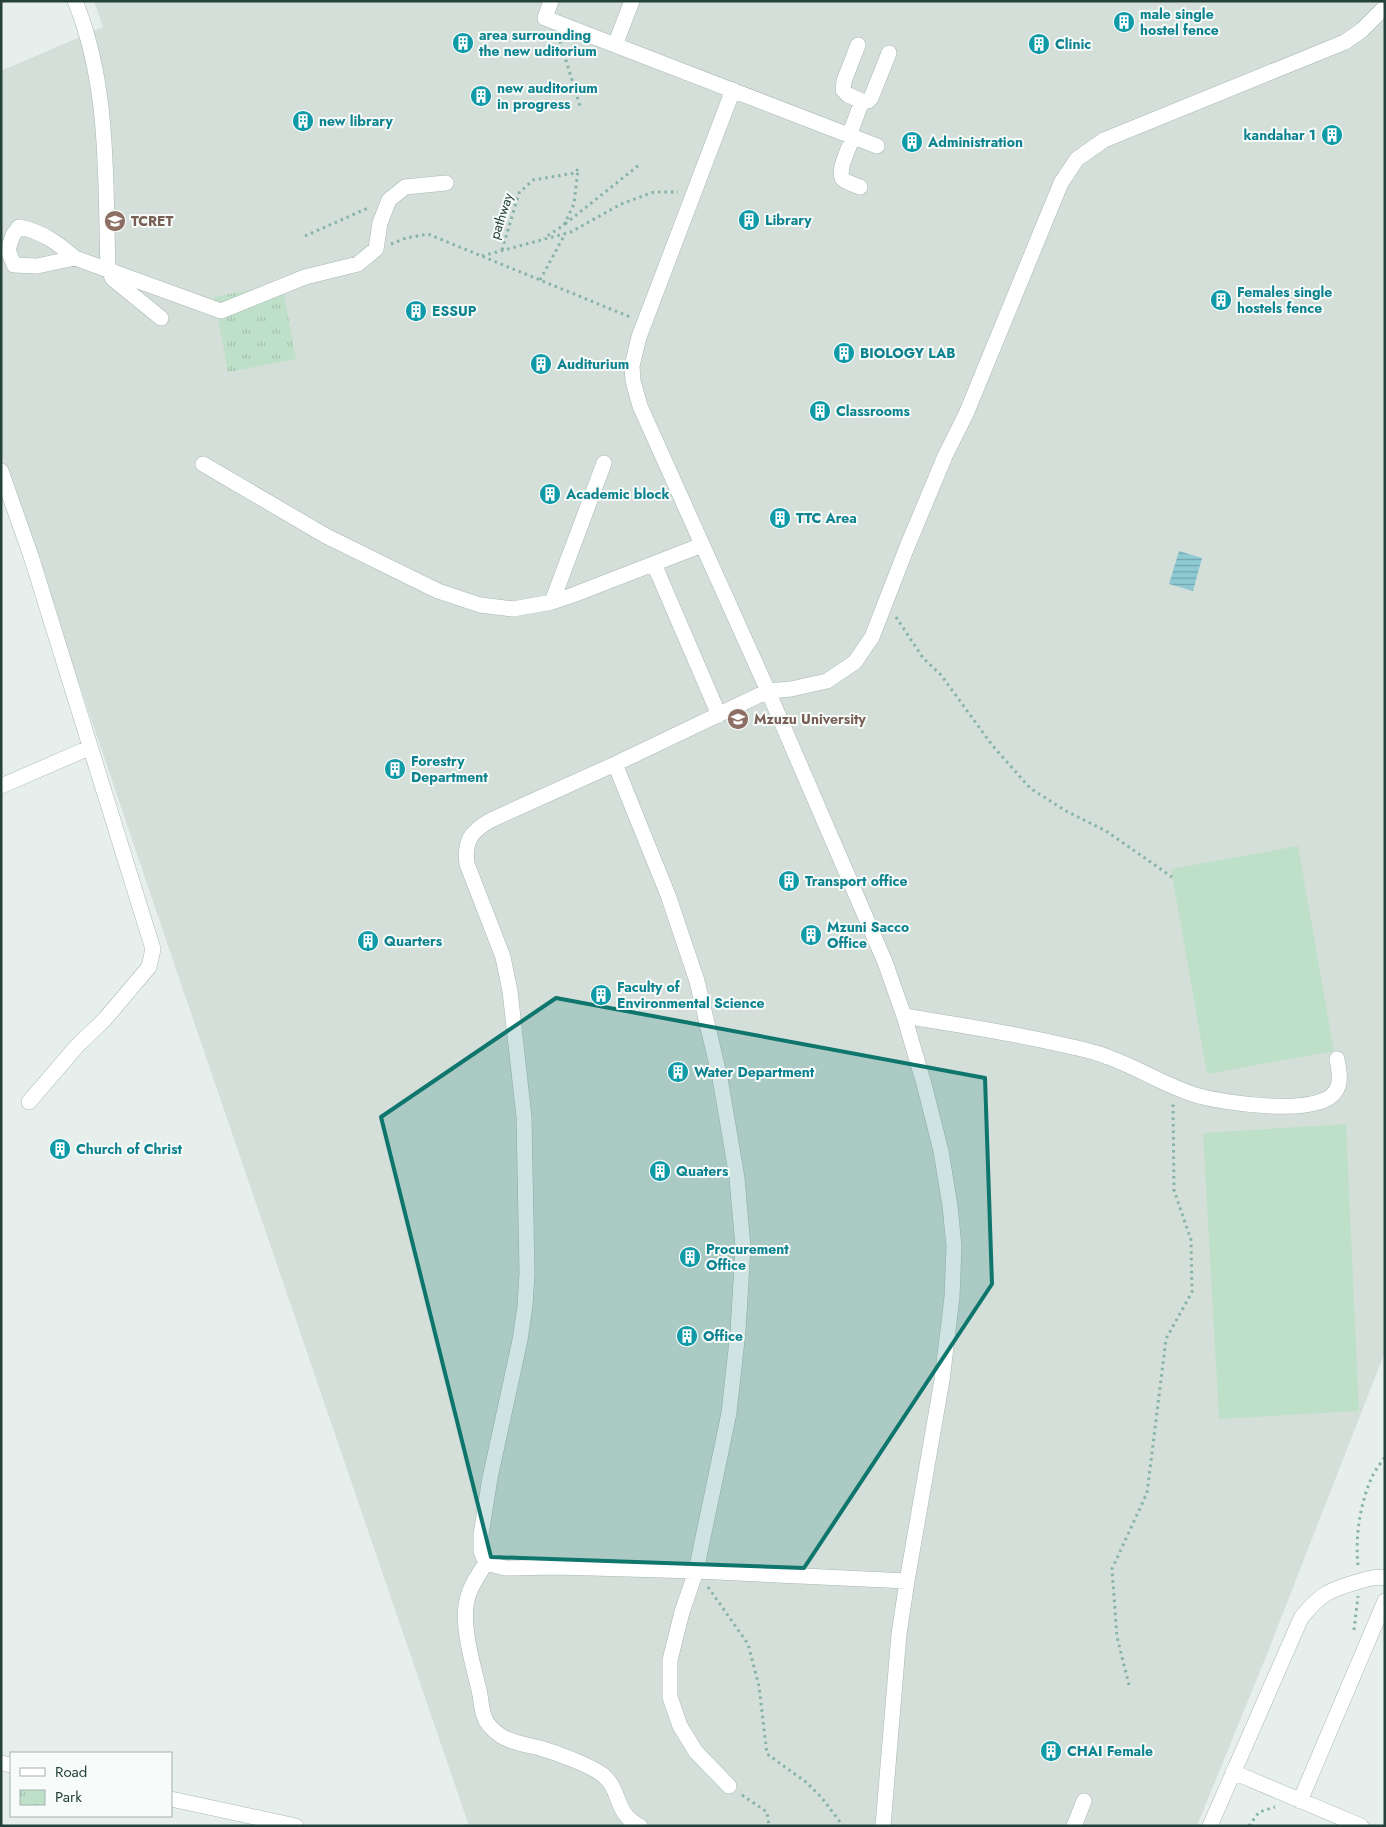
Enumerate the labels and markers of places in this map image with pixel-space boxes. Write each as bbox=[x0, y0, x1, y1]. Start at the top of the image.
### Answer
place label: male single hostel fence bbox=[1140, 4, 1219, 40]
building icon: male single hostel fence bbox=[1112, 10, 1136, 34]
place label: area surrounding the new uditorium bbox=[479, 25, 597, 61]
building icon: area surrounding the new uditorium bbox=[451, 31, 475, 55]
building icon: Clinic bbox=[1027, 32, 1051, 56]
place label: Clinic bbox=[1055, 34, 1091, 54]
place label: new auditorium in progress bbox=[497, 78, 598, 114]
building icon: new auditorium in progress bbox=[469, 84, 493, 108]
building icon: new library bbox=[291, 109, 315, 133]
place label: new library bbox=[319, 111, 393, 131]
building icon: kandahar 1 bbox=[1320, 123, 1344, 147]
place label: kandahar 1 bbox=[1244, 125, 1316, 145]
building icon: Administration bbox=[900, 130, 924, 154]
place label: Administration bbox=[927, 132, 1023, 152]
building icon: Library bbox=[737, 208, 761, 232]
school or university icon: TCRET bbox=[103, 209, 127, 233]
place label: Library bbox=[765, 210, 812, 230]
place label: TCRET bbox=[131, 211, 173, 231]
place label: Females single hostels fence bbox=[1237, 282, 1332, 318]
building icon: Females single hostels fence bbox=[1209, 288, 1233, 312]
building icon: ESSUP bbox=[404, 299, 428, 323]
place label: ESSUP bbox=[432, 301, 477, 321]
building icon: BIOLOGY LAB bbox=[832, 341, 856, 365]
place label: BIOLOGY LAB bbox=[860, 343, 956, 363]
building icon: Auditurium bbox=[529, 352, 553, 376]
place label: Auditurium bbox=[556, 354, 629, 374]
building icon: Classrooms bbox=[808, 399, 832, 423]
place label: Classrooms bbox=[836, 401, 910, 421]
building icon: Academic block bbox=[538, 482, 562, 506]
place label: Academic block bbox=[565, 484, 670, 504]
building icon: TTC Area bbox=[768, 506, 792, 530]
place label: TTC Area bbox=[796, 508, 857, 528]
school or university icon: Mzuzu University bbox=[726, 707, 750, 731]
place label: Mzuzu University bbox=[754, 709, 866, 729]
place label: Forestry Department bbox=[411, 751, 488, 787]
building icon: Forestry Department bbox=[383, 757, 407, 781]
building icon: Transport office bbox=[777, 869, 801, 893]
place label: Transport office bbox=[805, 871, 907, 891]
place label: Mzuni Sacco Office bbox=[827, 917, 909, 953]
building icon: Mzuni Sacco Office bbox=[799, 923, 823, 947]
building icon: Quarters bbox=[356, 929, 380, 953]
place label: Quarters bbox=[384, 931, 443, 951]
place label: Faculty of Environmental Science bbox=[617, 977, 765, 1013]
building icon: Faculty of Environmental Science bbox=[589, 983, 613, 1007]
building icon: Water Department bbox=[666, 1060, 690, 1084]
place label: Water Department bbox=[694, 1062, 815, 1082]
building icon: Church of Christ bbox=[48, 1137, 72, 1161]
place label: Church of Christ bbox=[76, 1139, 183, 1159]
building icon: Quaters bbox=[648, 1159, 672, 1183]
place label: Quaters bbox=[676, 1161, 729, 1181]
place label: Procurement Office bbox=[706, 1239, 789, 1275]
building icon: Procurement Office bbox=[678, 1245, 702, 1269]
building icon: Office bbox=[675, 1324, 699, 1348]
place label: Office bbox=[703, 1326, 743, 1346]
building icon: CHAI Female bbox=[1039, 1739, 1063, 1763]
place label: CHAI Female bbox=[1067, 1741, 1153, 1761]

